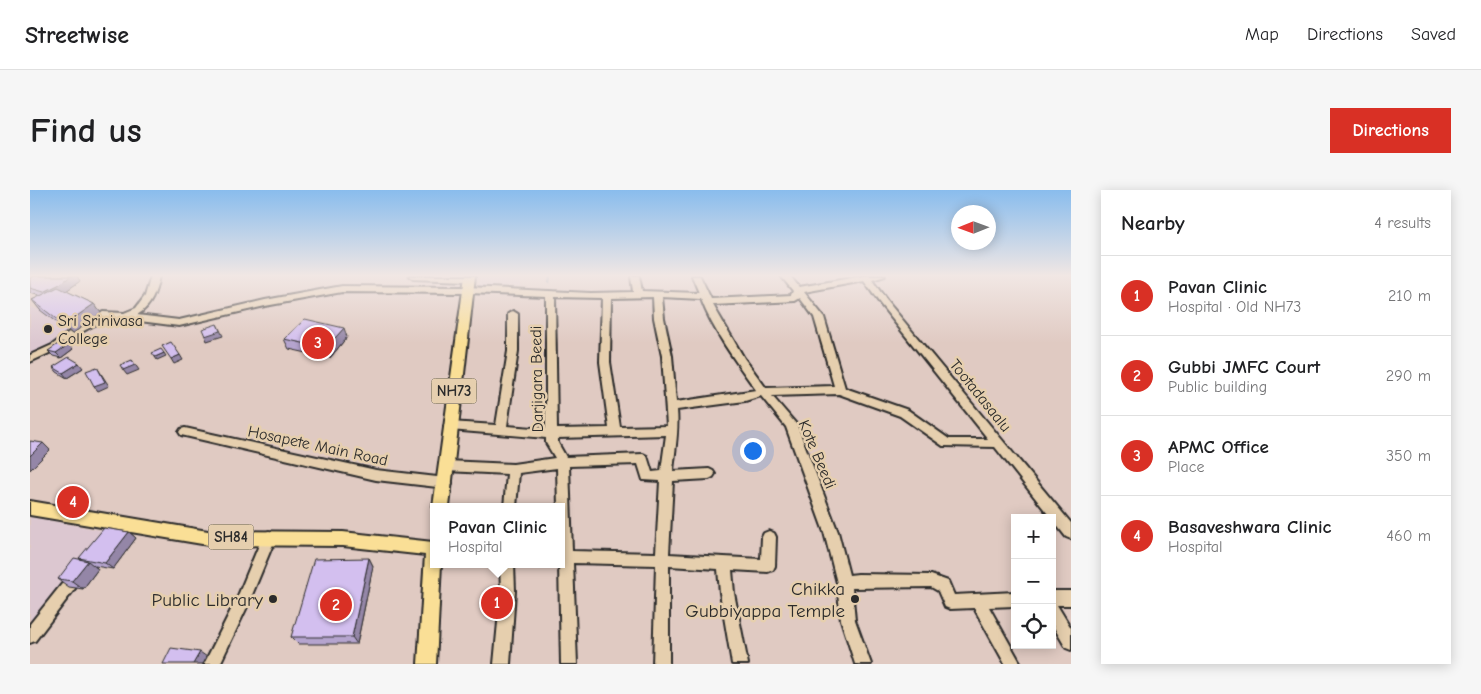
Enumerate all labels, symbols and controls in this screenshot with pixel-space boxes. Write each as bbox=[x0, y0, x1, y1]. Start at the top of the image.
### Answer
text: Streetwise bbox=[25, 21, 129, 49]
text: Map bbox=[1245, 24, 1279, 45]
text: Directions bbox=[1307, 24, 1383, 45]
text: Saved bbox=[1411, 24, 1456, 45]
button: Directions bbox=[1330, 108, 1451, 153]
text: Find us bbox=[30, 110, 142, 151]
north arrow bbox=[951, 205, 996, 250]
text: Nearby bbox=[1121, 211, 1185, 235]
text: 4 results bbox=[1374, 214, 1431, 232]
text: Pavan Clinic bbox=[1168, 276, 1267, 298]
text: 1 bbox=[1134, 287, 1140, 305]
text: 210 m bbox=[1388, 287, 1431, 305]
text: Hospital · Old NH73 bbox=[1168, 298, 1301, 316]
place label: Sri Srinivasa College bbox=[58, 312, 143, 348]
marker: Sri Srinivasa College bbox=[42, 323, 54, 335]
pin: 3 bbox=[302, 324, 334, 362]
street label: Darjigara Beedi bbox=[527, 326, 547, 432]
street label: Tootadasaalu bbox=[946, 356, 1015, 435]
text: Gubbi JMFC Court bbox=[1168, 356, 1320, 378]
text: 2 bbox=[1133, 367, 1141, 385]
text: 290 m bbox=[1386, 367, 1431, 385]
road number: NH73 bbox=[432, 378, 476, 404]
text: Public building bbox=[1168, 378, 1267, 396]
street label: Kote Beedi bbox=[795, 417, 840, 491]
street label: Hosapete Main Road bbox=[246, 422, 390, 470]
text: APMC Office bbox=[1168, 436, 1269, 458]
your location bbox=[740, 438, 766, 464]
text: 3 bbox=[1133, 447, 1141, 465]
text: 350 m bbox=[1386, 447, 1431, 465]
text: Place bbox=[1168, 458, 1204, 476]
pin: 4 bbox=[57, 483, 89, 521]
popup bbox=[430, 503, 565, 568]
map controls bbox=[1011, 514, 1056, 649]
button: + bbox=[1011, 514, 1056, 559]
text: Pavan Clinic bbox=[448, 516, 547, 538]
text: Basaveshwara Clinic bbox=[1168, 516, 1332, 538]
road number: SH84 bbox=[208, 524, 254, 550]
text: 4 bbox=[1133, 527, 1141, 545]
text: 460 m bbox=[1386, 527, 1431, 545]
text: Hospital bbox=[448, 538, 503, 556]
text: Hospital bbox=[1168, 538, 1223, 556]
button: − bbox=[1011, 559, 1056, 604]
place label: Chikka Gubbiyappa Temple bbox=[685, 578, 845, 622]
pin: 1 bbox=[481, 584, 513, 622]
pin: 2 bbox=[320, 586, 352, 624]
place label: Public Library bbox=[152, 589, 263, 611]
marker: Public Library bbox=[267, 593, 279, 605]
marker: Chikka Gubbiyappa Temple bbox=[849, 593, 861, 605]
button: locate bbox=[1011, 604, 1056, 649]

